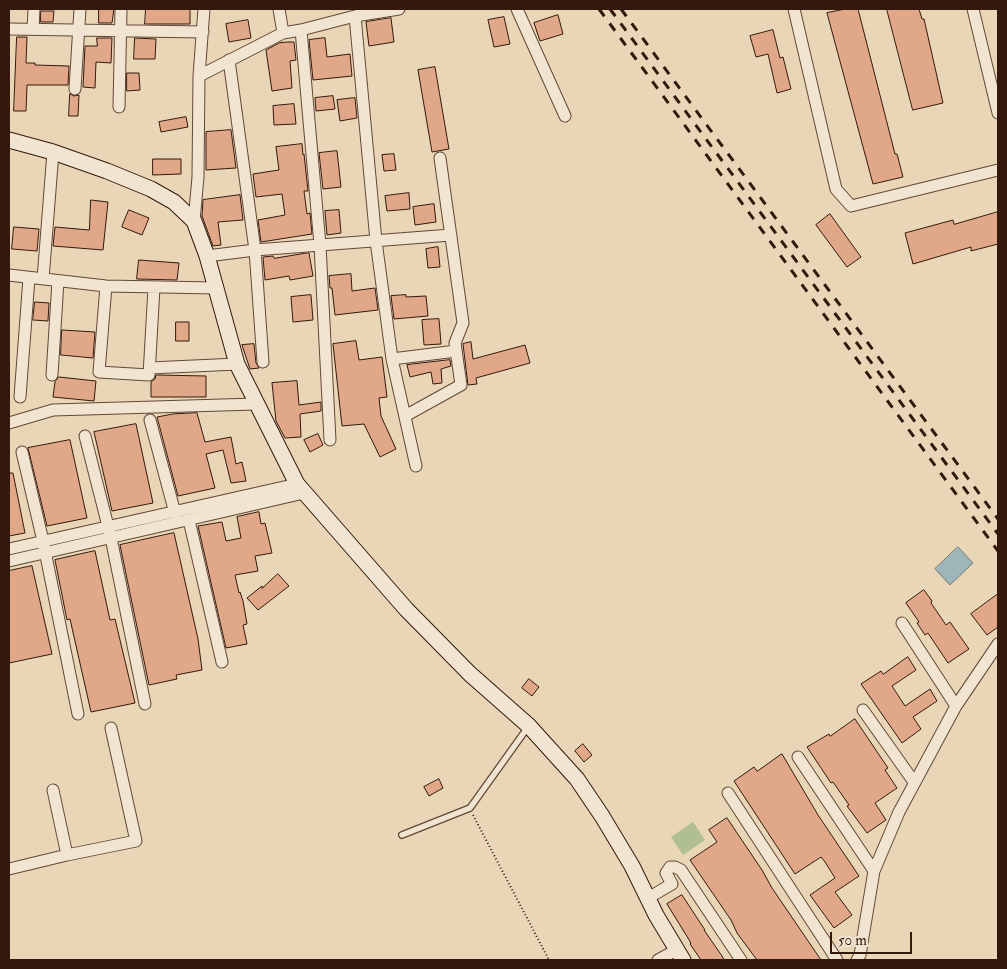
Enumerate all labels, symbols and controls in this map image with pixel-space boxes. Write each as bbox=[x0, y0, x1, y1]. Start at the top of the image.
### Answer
scale bar bbox=[832, 922, 914, 954]
text: 50 m bbox=[838, 931, 867, 950]

